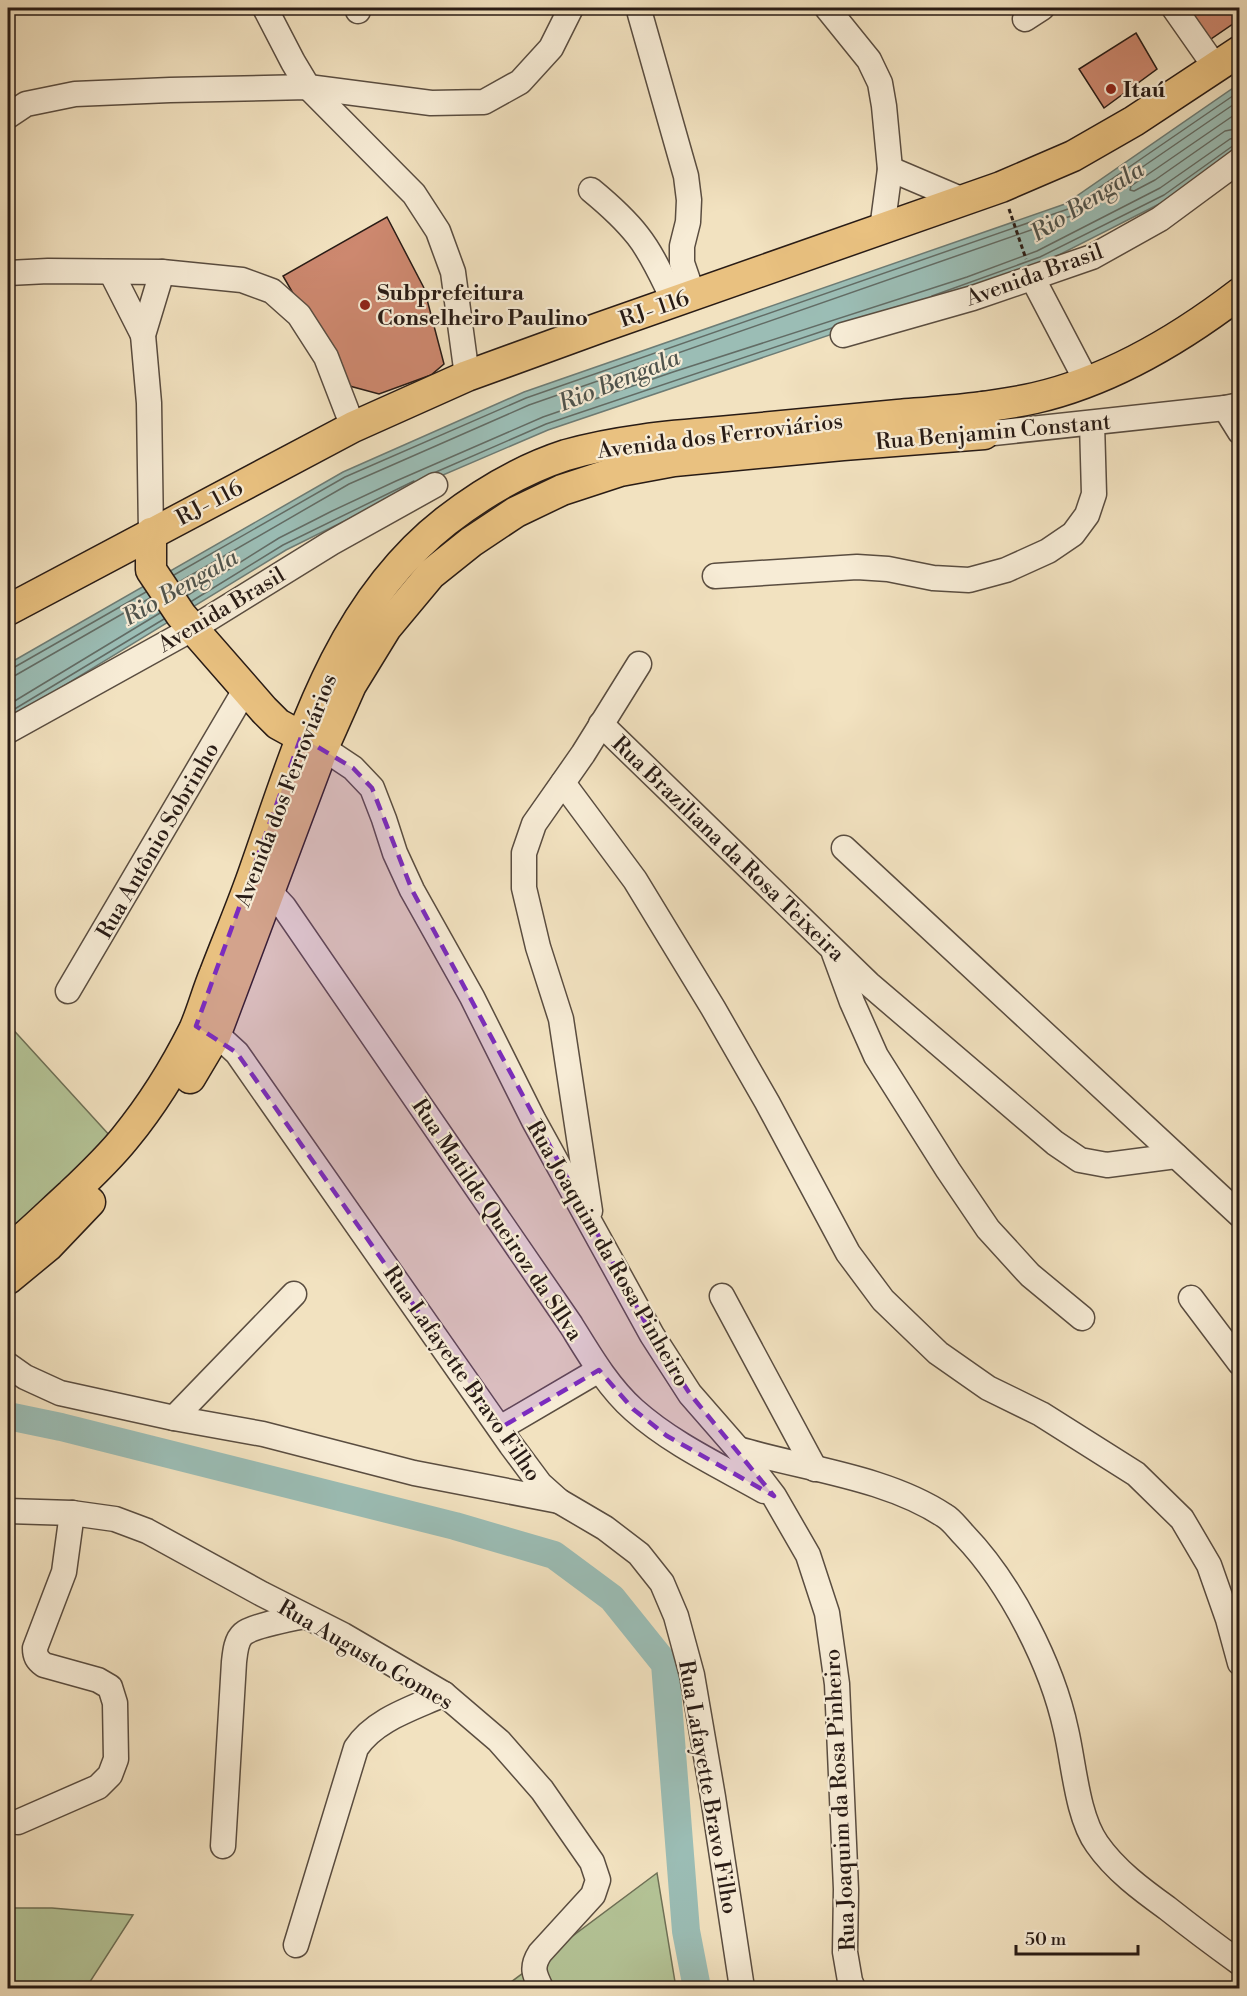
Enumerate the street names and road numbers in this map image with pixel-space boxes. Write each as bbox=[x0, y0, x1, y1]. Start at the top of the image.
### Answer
street label: Avenida Brasil bbox=[961, 238, 1107, 313]
street label: RJ- 116 bbox=[616, 285, 693, 334]
street label: Avenida dos Ferroviários bbox=[595, 408, 844, 465]
street label: Rua Benjamin Constant bbox=[874, 409, 1112, 456]
street label: RJ- 116 bbox=[172, 475, 248, 532]
street label: Avenida Brasil bbox=[152, 561, 291, 659]
street label: Avenida dos Ferroviários bbox=[229, 670, 343, 912]
street label: Rua Braziliana da Rosa Teixeira bbox=[606, 731, 851, 968]
street label: Rua Antônio Sobrinho bbox=[91, 738, 226, 944]
street label: Rua Matilde Queiroz da SIlva bbox=[406, 1094, 588, 1347]
street label: Rua Joaquim da Rosa Pinheiro bbox=[520, 1116, 695, 1392]
street label: Rua Lafayette Bravo Filho bbox=[377, 1261, 547, 1487]
street label: Rua Augusto Gomes bbox=[273, 1594, 458, 1716]
street label: Rua Joaquim da Rosa Pinheiro bbox=[819, 1648, 862, 1952]
street label: Rua Lafayette Bravo Filho bbox=[672, 1658, 743, 1916]

